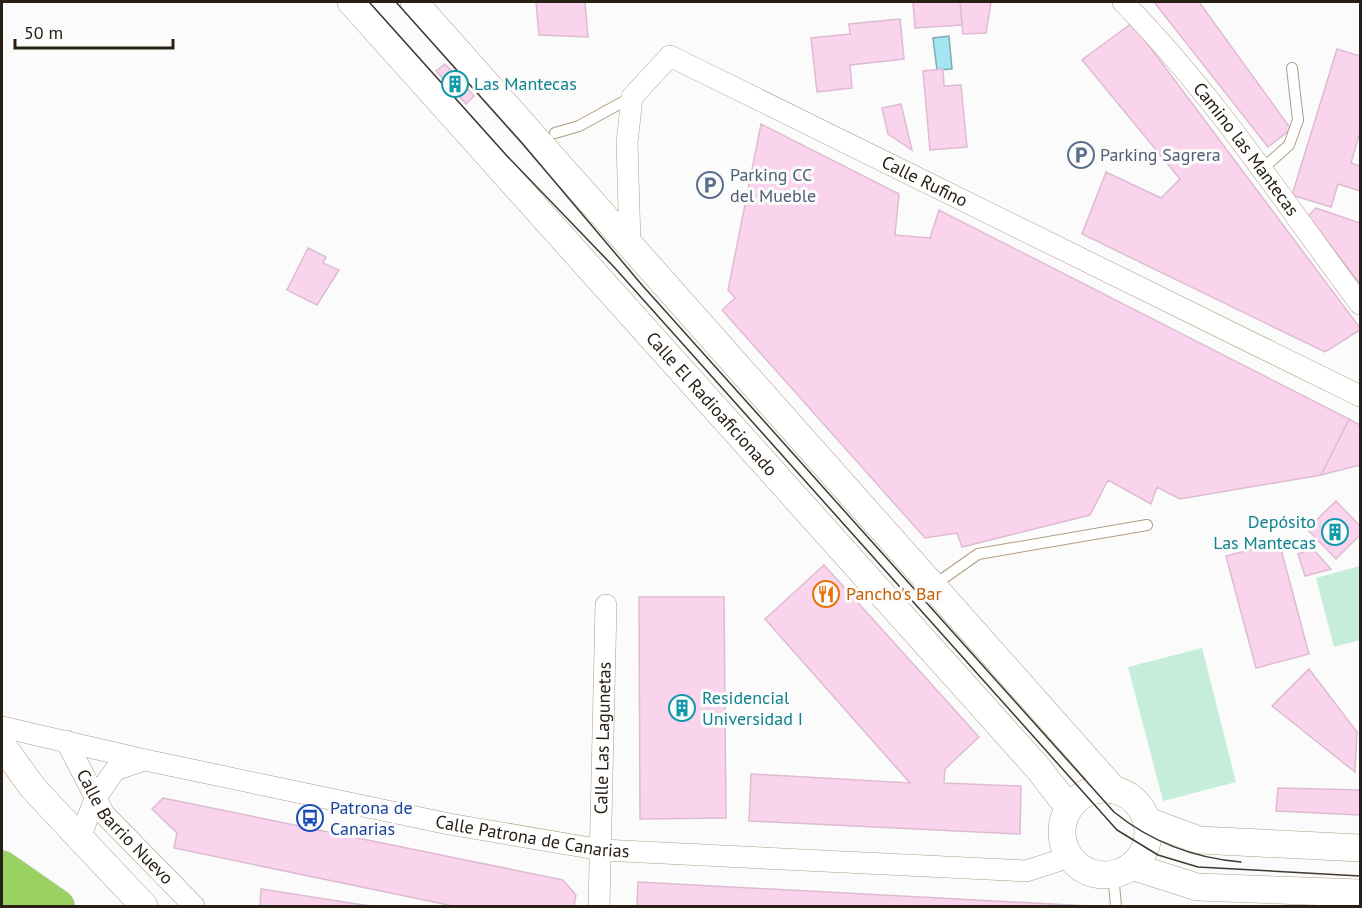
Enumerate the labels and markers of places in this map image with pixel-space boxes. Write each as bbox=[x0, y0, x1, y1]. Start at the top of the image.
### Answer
building icon: Las Mantecas bbox=[440, 69, 470, 99]
place label: Las Mantecas bbox=[474, 72, 577, 95]
parking icon: Parking Sagrera bbox=[1066, 140, 1096, 170]
place label: Parking Sagrera bbox=[1100, 143, 1221, 166]
place label: Parking CC del Mueble bbox=[730, 163, 816, 207]
parking icon: Parking CC del Mueble bbox=[695, 170, 725, 200]
place label: Depósito Las Mantecas bbox=[1213, 510, 1316, 554]
building icon: Depósito Las Mantecas bbox=[1320, 517, 1350, 547]
restaurant icon: Pancho's Bar bbox=[811, 579, 841, 609]
place label: Pancho's Bar bbox=[846, 582, 942, 605]
place label: Residencial Universidad I bbox=[702, 686, 803, 730]
building icon: Residencial Universidad I bbox=[667, 693, 697, 723]
place label: Patrona de Canarias bbox=[330, 796, 413, 840]
bus stop icon: Patrona de Canarias bbox=[295, 803, 325, 833]

